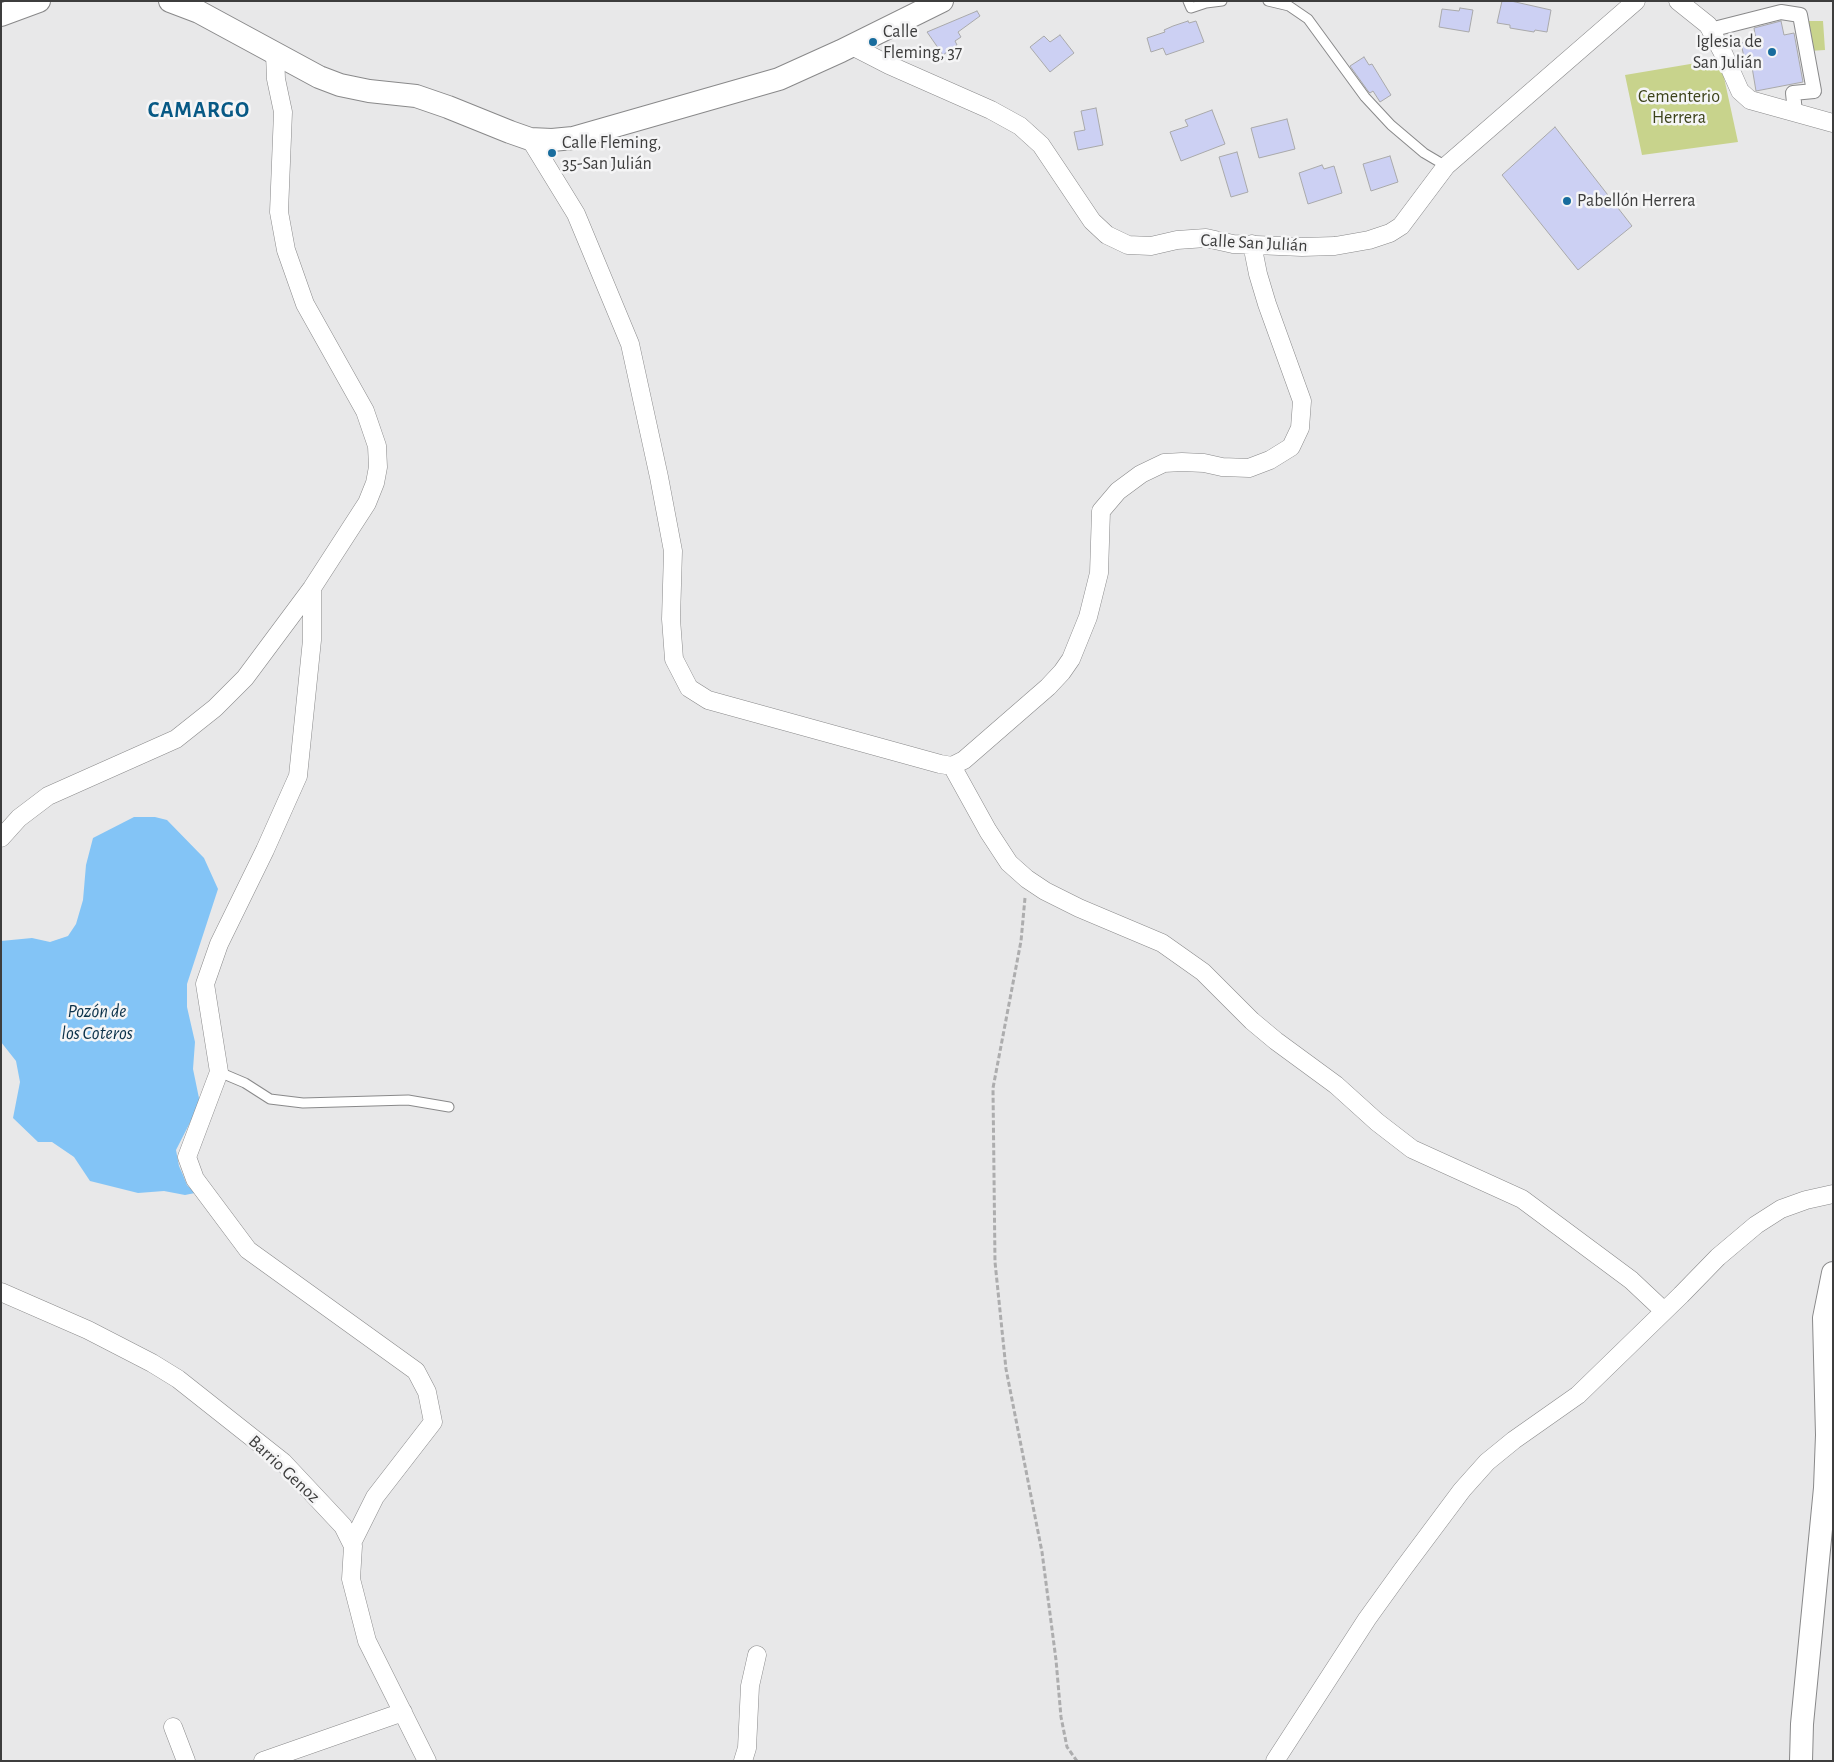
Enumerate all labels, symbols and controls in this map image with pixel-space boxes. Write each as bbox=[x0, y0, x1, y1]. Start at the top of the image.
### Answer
place label: Calle Fleming, 37 bbox=[883, 21, 962, 64]
place label: Iglesia de San Julián bbox=[1693, 31, 1762, 74]
marker: Calle Fleming, 37 bbox=[867, 36, 879, 48]
marker: Iglesia de San Julián bbox=[1766, 46, 1778, 58]
park label: Cementerio Herrera bbox=[1638, 86, 1720, 128]
district label: CAMARGO bbox=[147, 97, 251, 123]
place label: Calle Fleming, 35-San Julián bbox=[562, 132, 661, 174]
marker: Calle Fleming, 35-San Julián bbox=[546, 147, 558, 159]
place label: Pabellón Herrera bbox=[1577, 190, 1696, 212]
marker: Pabellón Herrera bbox=[1561, 195, 1573, 207]
street label: Calle San Julián bbox=[1200, 229, 1308, 257]
water label: Pozón de los Coteros bbox=[61, 1000, 133, 1044]
street label: Barrio Genoz bbox=[244, 1431, 324, 1507]

